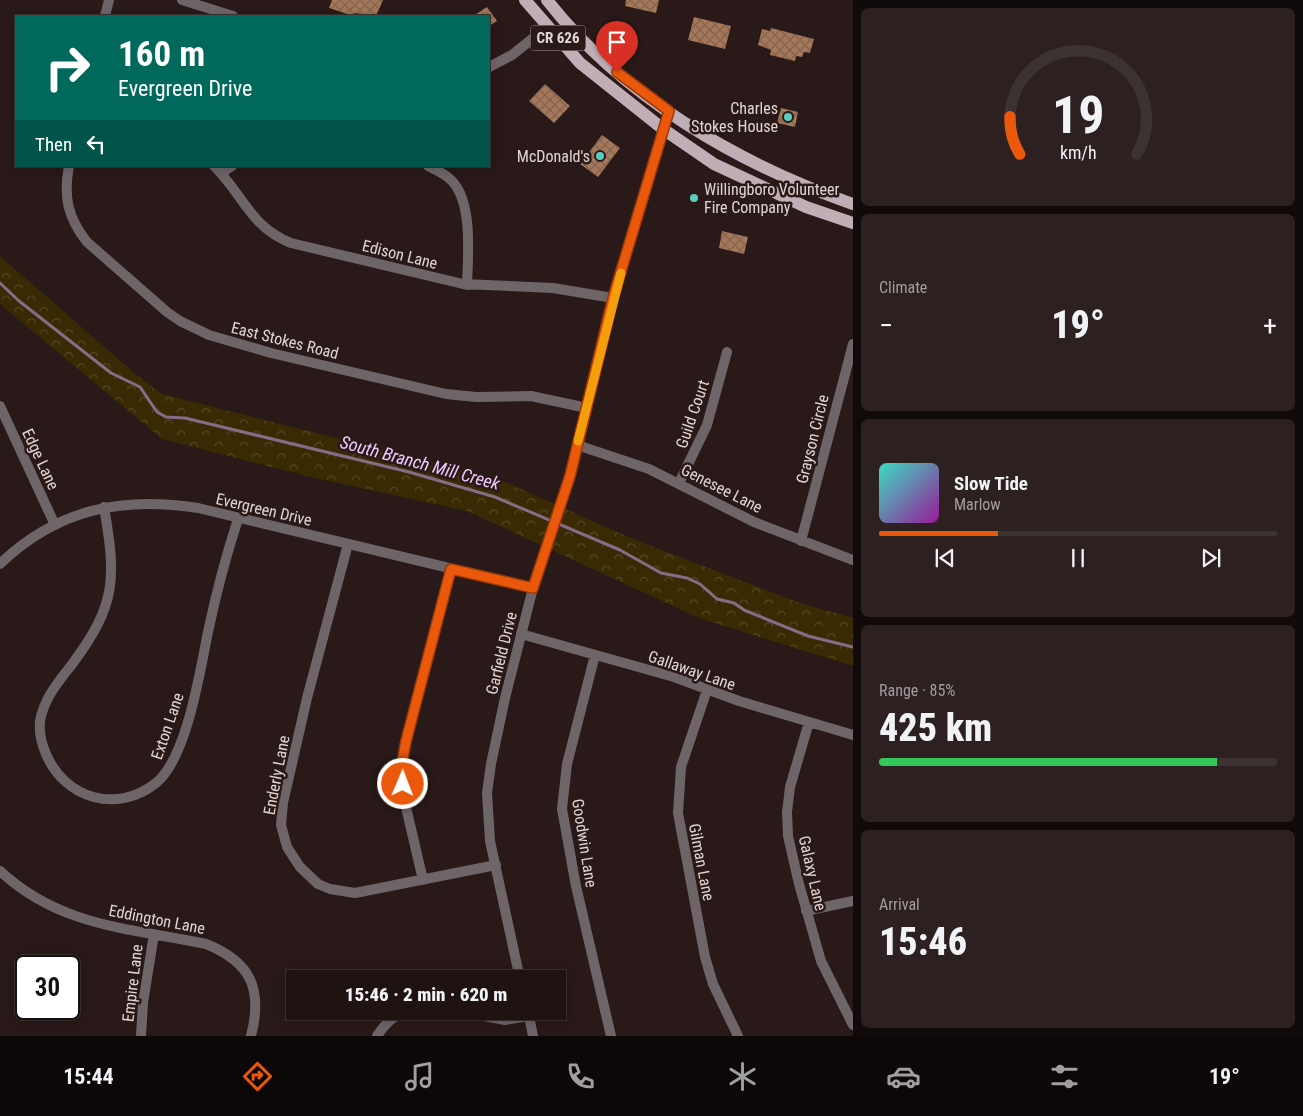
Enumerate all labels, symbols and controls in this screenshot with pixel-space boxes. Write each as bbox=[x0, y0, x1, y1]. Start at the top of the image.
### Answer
pin bbox=[596, 21, 638, 72]
road number: CR 626 bbox=[530, 26, 586, 50]
icon: arrive bbox=[603, 28, 631, 56]
text: 160 m bbox=[118, 34, 205, 75]
icon: right bbox=[35, 35, 100, 100]
text: Evergreen Drive bbox=[118, 76, 252, 101]
text: 19 bbox=[1052, 85, 1104, 146]
place label: Charles Stokes House bbox=[691, 99, 778, 136]
marker: Charles Stokes House bbox=[782, 111, 794, 123]
icon: left bbox=[82, 130, 110, 158]
text: Then bbox=[35, 133, 72, 156]
text: km/h bbox=[1060, 142, 1096, 163]
place label: McDonald's bbox=[517, 147, 590, 166]
marker: McDonald's bbox=[594, 150, 606, 162]
place label: Willingboro Volunteer Fire Company bbox=[704, 180, 839, 217]
marker: Willingboro Volunteer Fire Company bbox=[688, 192, 700, 204]
street label: Edison Lane bbox=[360, 236, 439, 273]
text: Climate bbox=[879, 278, 927, 297]
text: 19° bbox=[1051, 303, 1105, 347]
text: − bbox=[879, 309, 893, 342]
text: + bbox=[1263, 309, 1277, 342]
street label: East Stokes Road bbox=[229, 318, 340, 363]
street label: Guild Court bbox=[672, 377, 713, 451]
street label: Grayson Circle bbox=[792, 393, 833, 486]
street label: Edge Lane bbox=[18, 426, 63, 493]
water label: South Branch Mill Creek bbox=[338, 431, 503, 494]
street label: Genesee Lane bbox=[678, 460, 766, 517]
text: Slow Tide bbox=[954, 472, 1028, 495]
street label: Evergreen Drive bbox=[214, 489, 314, 530]
text: Marlow bbox=[954, 495, 1001, 514]
icon: previous bbox=[931, 544, 959, 572]
icon: pause bbox=[1064, 544, 1092, 572]
icon: next bbox=[1197, 544, 1225, 572]
street label: Garfield Drive bbox=[482, 610, 521, 696]
street label: Gallaway Lane bbox=[646, 647, 738, 694]
text: Range · 85% bbox=[879, 681, 955, 700]
street label: Exton Lane bbox=[147, 690, 188, 762]
text: 425 km bbox=[879, 706, 992, 750]
street label: Enderly Lane bbox=[259, 734, 294, 816]
position arrow bbox=[376, 757, 428, 809]
street label: Goodwin Lane bbox=[568, 797, 601, 889]
street label: Gilman Lane bbox=[685, 822, 718, 902]
street label: Galaxy Lane bbox=[795, 834, 830, 912]
text: Arrival bbox=[879, 895, 920, 914]
street label: Eddington Lane bbox=[107, 901, 207, 938]
text: 15:46 bbox=[879, 920, 967, 964]
street label: Empire Lane bbox=[118, 943, 147, 1023]
speed limit sign: 30 bbox=[15, 955, 80, 1020]
text: 15:46 · 2 min · 620 m bbox=[345, 983, 507, 1006]
icon: directions bbox=[240, 1059, 275, 1094]
icon: music bbox=[402, 1059, 437, 1094]
icon: phone bbox=[563, 1059, 598, 1094]
icon: climate bbox=[725, 1059, 760, 1094]
icon: car bbox=[886, 1059, 921, 1094]
icon: filters bbox=[1047, 1059, 1082, 1094]
text: 15:44 bbox=[63, 1064, 114, 1089]
text: 19° bbox=[1209, 1064, 1240, 1089]

